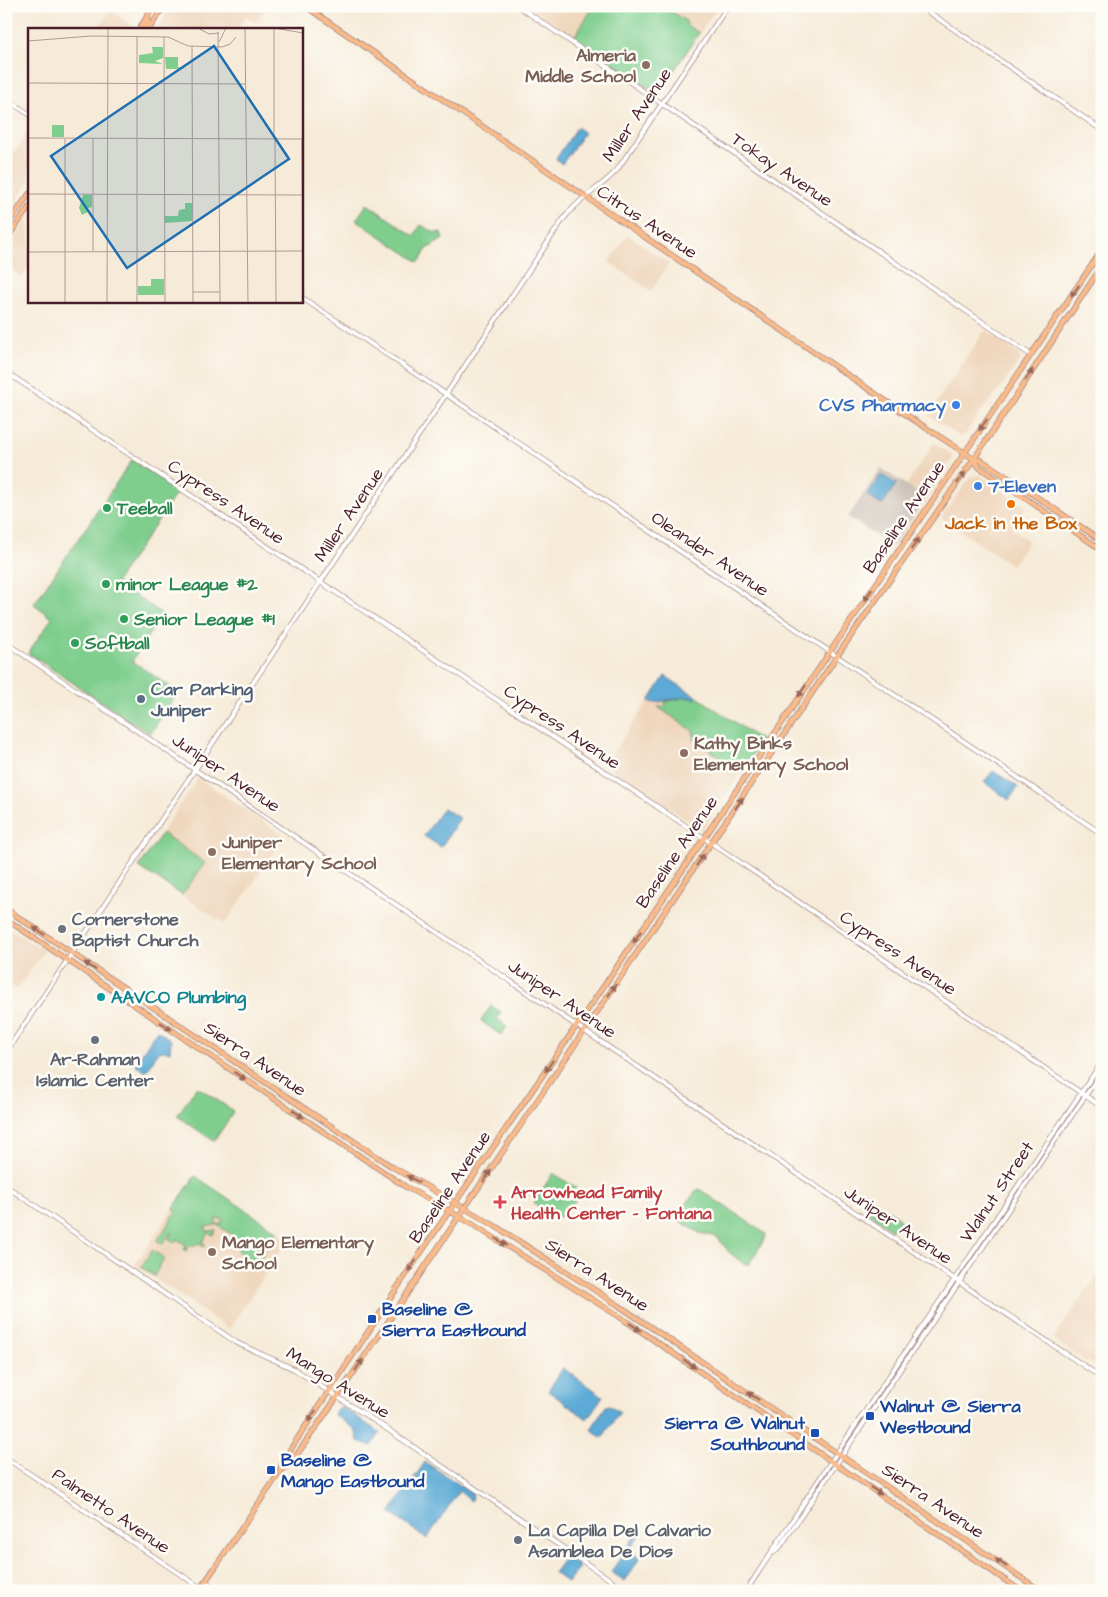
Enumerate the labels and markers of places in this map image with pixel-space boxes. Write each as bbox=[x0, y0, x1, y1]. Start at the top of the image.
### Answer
place label: Almeria Middle School bbox=[525, 43, 637, 89]
marker: Almeria Middle School bbox=[640, 59, 652, 71]
place label: CVS Pharmacy bbox=[819, 393, 946, 419]
marker: CVS Pharmacy bbox=[950, 399, 962, 411]
place label: 7-Eleven bbox=[987, 474, 1056, 499]
marker: 7-Eleven bbox=[972, 480, 984, 492]
place label: Teeball bbox=[116, 496, 173, 521]
marker: Jack in the Box bbox=[1005, 498, 1017, 510]
marker: Teeball bbox=[101, 502, 113, 514]
place label: Jack in the Box bbox=[944, 511, 1077, 536]
place label: minor League #2 bbox=[116, 572, 258, 598]
marker: minor League #2 bbox=[100, 578, 112, 590]
place label: Senior League #1 bbox=[133, 607, 275, 633]
marker: Senior League #1 bbox=[118, 613, 130, 625]
place label: Softball bbox=[84, 631, 150, 656]
marker: Softball bbox=[69, 637, 81, 649]
place label: Car Parking Juniper bbox=[150, 677, 253, 723]
marker: Car Parking Juniper bbox=[135, 693, 147, 705]
place label: Kathy Binks Elementary School bbox=[694, 731, 849, 778]
marker: Kathy Binks Elementary School bbox=[678, 747, 690, 759]
place label: Juniper Elementary School bbox=[221, 830, 377, 877]
marker: Juniper Elementary School bbox=[206, 846, 218, 858]
place label: Cornerstone Baptist Church bbox=[72, 907, 200, 953]
marker: Cornerstone Baptist Church bbox=[56, 923, 68, 935]
place label: AAVCO Plumbing bbox=[111, 985, 247, 1011]
marker: AAVCO Plumbing bbox=[95, 991, 107, 1003]
marker: Ar-Rahman Islamic Center bbox=[89, 1034, 101, 1046]
place label: Ar-Rahman Islamic Center bbox=[36, 1047, 154, 1093]
place label: Arrowhead Family Health Center - Fontana bbox=[511, 1180, 712, 1226]
marker: Arrowhead Family Health Center - Fontana bbox=[493, 1195, 507, 1209]
place label: Mango Elementary School bbox=[221, 1230, 374, 1276]
marker: Mango Elementary School bbox=[206, 1246, 218, 1258]
place label: Baseline @ Sierra Eastbound bbox=[381, 1297, 527, 1343]
marker: Baseline @ Sierra Eastbound bbox=[366, 1313, 378, 1325]
place label: Walnut @ Sierra Westbound bbox=[879, 1394, 1021, 1440]
marker: Walnut @ Sierra Westbound bbox=[864, 1410, 876, 1422]
place label: Sierra @ Walnut Southbound bbox=[663, 1411, 806, 1457]
marker: Sierra @ Walnut Southbound bbox=[809, 1427, 821, 1439]
place label: Baseline @ Mango Eastbound bbox=[281, 1448, 425, 1495]
marker: Baseline @ Mango Eastbound bbox=[265, 1464, 277, 1476]
place label: La Capilla Del Calvario Asamblea De Dios bbox=[528, 1518, 712, 1564]
marker: La Capilla Del Calvario Asamblea De Dios bbox=[512, 1534, 524, 1546]

